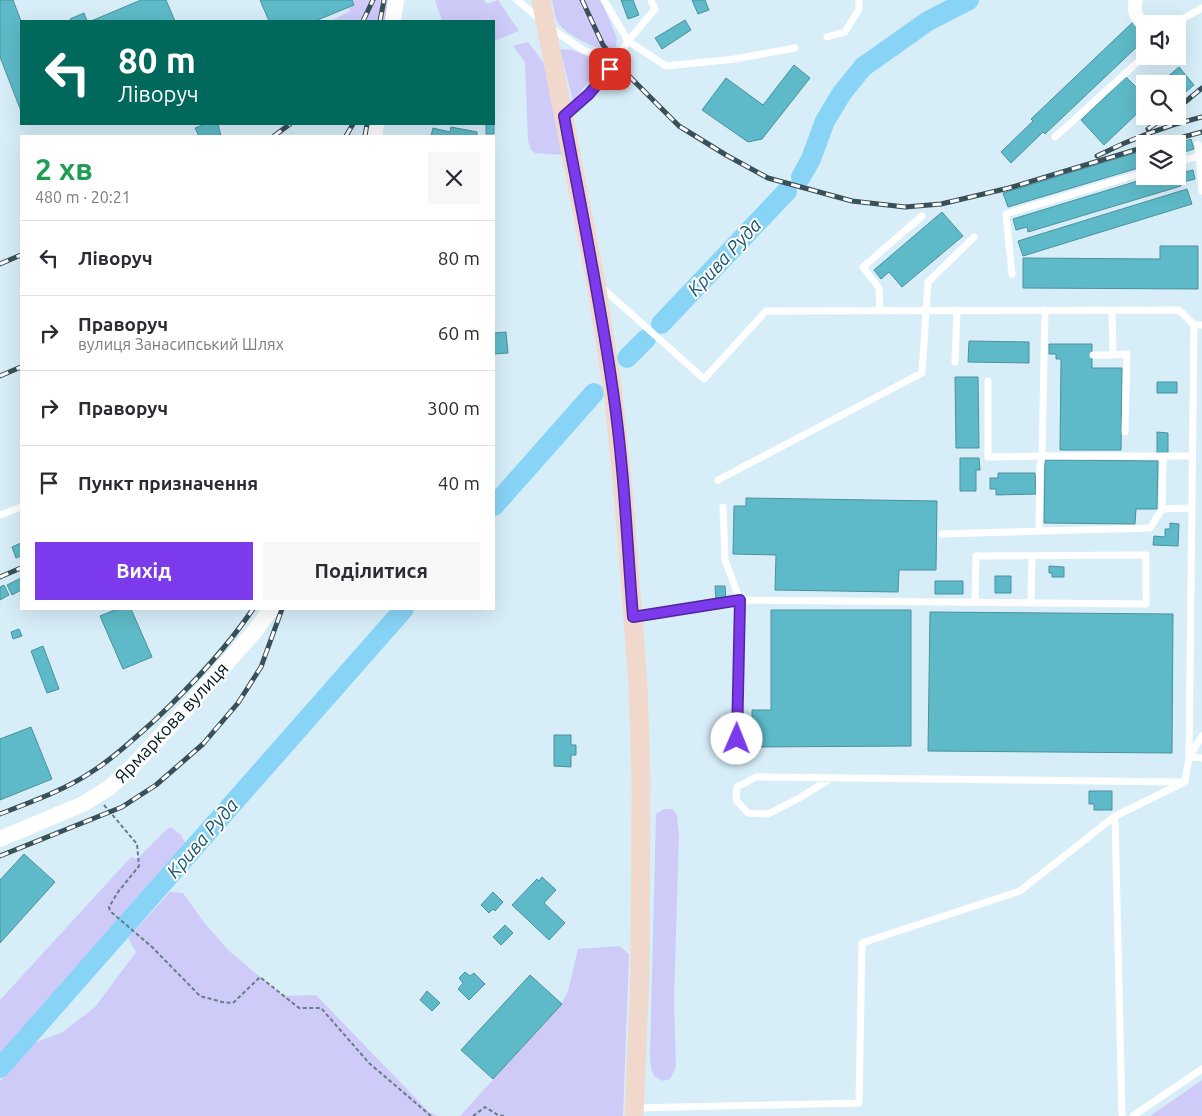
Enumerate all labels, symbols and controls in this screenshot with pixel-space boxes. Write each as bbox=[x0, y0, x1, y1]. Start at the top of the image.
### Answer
map controls bbox=[1136, 15, 1186, 185]
button: sound bbox=[1136, 15, 1186, 65]
icon: left bbox=[35, 40, 100, 105]
text: 80 m bbox=[118, 40, 196, 80]
pin bbox=[589, 48, 631, 90]
icon: arrive bbox=[596, 55, 624, 83]
button: search bbox=[1136, 75, 1186, 125]
text: Ліворуч bbox=[118, 81, 199, 106]
button: layers bbox=[1136, 135, 1186, 185]
text: 2 хв bbox=[35, 152, 93, 186]
button: close bbox=[428, 152, 480, 204]
text: 480 m · 20:21 bbox=[35, 188, 131, 206]
water label: Крива Руда bbox=[683, 214, 765, 300]
icon: left bbox=[35, 244, 63, 272]
text: Ліворуч bbox=[78, 247, 152, 269]
text: 80 m bbox=[438, 247, 480, 269]
text: Праворуч bbox=[78, 313, 168, 335]
icon: right bbox=[35, 319, 63, 347]
text: 60 m bbox=[438, 322, 480, 344]
text: вулиця Занасипський Шлях bbox=[78, 335, 284, 353]
icon: right bbox=[35, 394, 63, 422]
text: Праворуч bbox=[78, 397, 168, 419]
text: 300 m bbox=[427, 397, 480, 419]
icon: arrive bbox=[35, 469, 63, 497]
text: Пункт призначення bbox=[78, 472, 258, 494]
text: 40 m bbox=[438, 472, 480, 494]
button: Вихід bbox=[35, 542, 253, 600]
button: Поділитися bbox=[263, 542, 480, 600]
street label: Ярмаркова вулиця bbox=[110, 658, 232, 786]
position arrow bbox=[710, 712, 762, 764]
water label: Крива Руда bbox=[162, 794, 242, 882]

